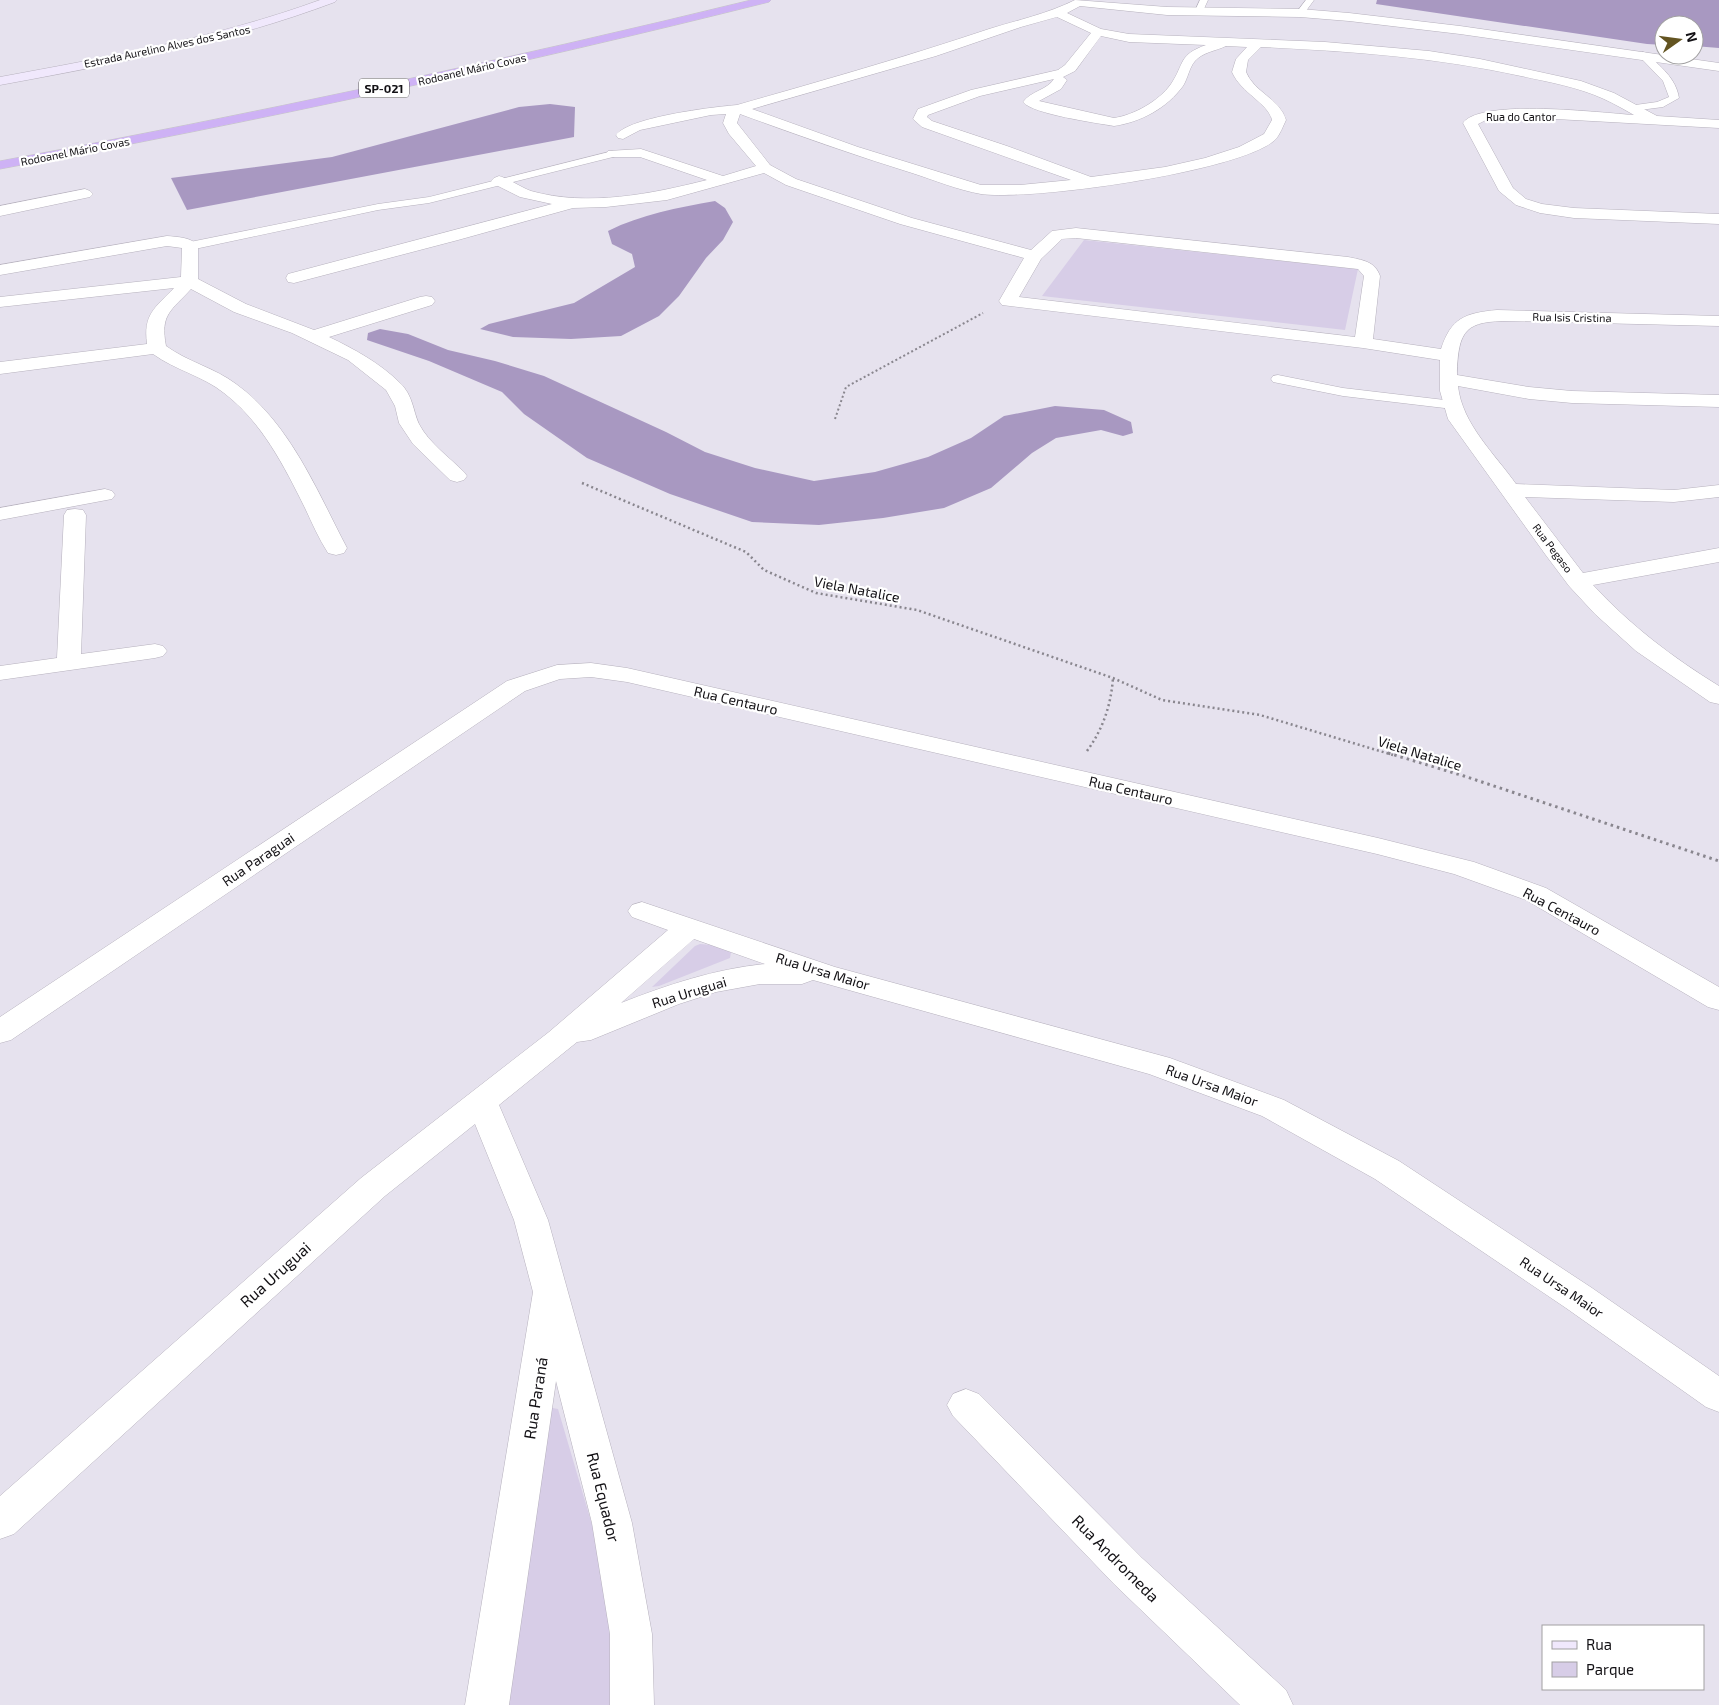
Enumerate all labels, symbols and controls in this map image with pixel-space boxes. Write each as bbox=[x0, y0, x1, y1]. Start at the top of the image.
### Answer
north arrow bbox=[1654, 15, 1704, 65]
street label: Estrada Aurelino Alves dos Santos bbox=[83, 22, 252, 70]
text: N bbox=[1683, 30, 1702, 44]
street label: Rodoanel Mário Covas bbox=[417, 50, 528, 88]
road number: SP-021 bbox=[359, 78, 409, 98]
street label: Rua do Cantor bbox=[1486, 110, 1557, 123]
street label: Rodoanel Mário Covas bbox=[19, 134, 131, 168]
street label: Rua Isis Cristina bbox=[1532, 310, 1612, 324]
street label: Rua Pegaso bbox=[1530, 521, 1576, 575]
street label: Viela Natalice bbox=[813, 572, 901, 606]
street label: Rua Centauro bbox=[692, 682, 780, 718]
street label: Viela Natalice bbox=[1376, 732, 1464, 774]
street label: Rua Centauro bbox=[1087, 772, 1175, 808]
street label: Rua Paraguai bbox=[219, 829, 297, 889]
street label: Rua Centauro bbox=[1520, 883, 1604, 939]
street label: Rua Ursa Maior bbox=[774, 949, 872, 993]
street label: Rua Uruguai bbox=[650, 973, 728, 1011]
street label: Rua Ursa Maior bbox=[1163, 1060, 1261, 1110]
street label: Rua Uruguai bbox=[236, 1237, 314, 1311]
street label: Rua Ursa Maior bbox=[1517, 1253, 1607, 1321]
street label: Rua Paraná bbox=[519, 1356, 551, 1440]
street label: Rua Equador bbox=[584, 1450, 624, 1544]
street label: Rua Andromeda bbox=[1069, 1511, 1163, 1605]
legend bbox=[1542, 1625, 1704, 1690]
text: Rua bbox=[1586, 1635, 1612, 1653]
text: Parque bbox=[1586, 1660, 1634, 1678]

